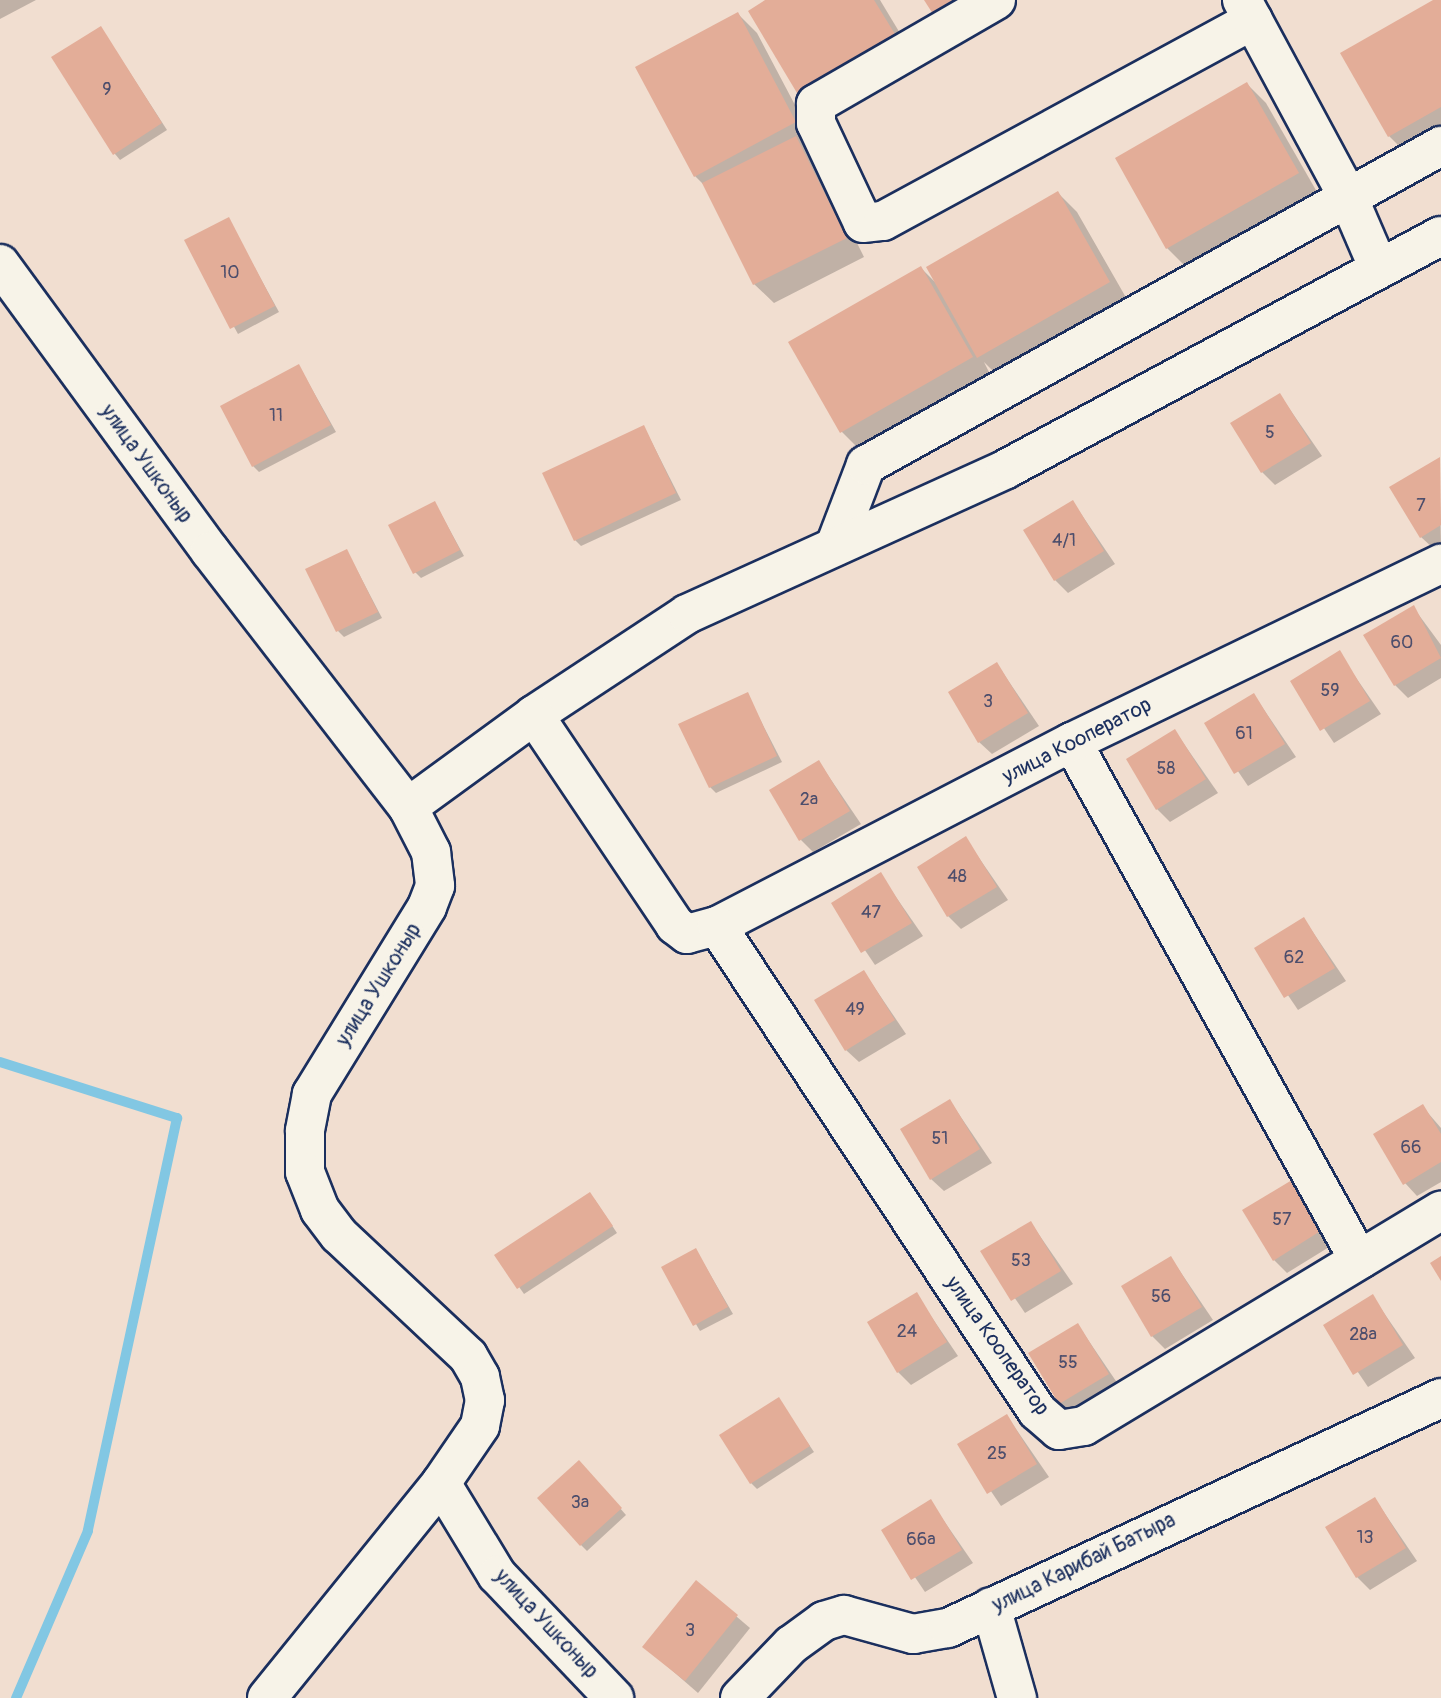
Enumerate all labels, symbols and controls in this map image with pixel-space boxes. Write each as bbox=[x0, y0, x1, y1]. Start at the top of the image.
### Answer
house number: 9 bbox=[102, 79, 112, 101]
house number: 10 bbox=[220, 262, 240, 284]
street label: улица Ушконыр bbox=[95, 400, 197, 528]
house number: 11 bbox=[269, 405, 283, 427]
house number: 5 bbox=[1265, 422, 1275, 444]
house number: 7 bbox=[1416, 495, 1426, 517]
house number: 4/1 bbox=[1052, 530, 1076, 552]
house number: 60 bbox=[1391, 632, 1413, 654]
house number: 59 bbox=[1320, 680, 1340, 702]
house number: 3 bbox=[983, 691, 993, 713]
street label: улица Кооператор bbox=[998, 693, 1156, 789]
house number: 61 bbox=[1235, 723, 1253, 745]
house number: 58 bbox=[1157, 758, 1175, 780]
house number: 2а bbox=[800, 789, 818, 811]
house number: 48 bbox=[947, 866, 967, 888]
house number: 47 bbox=[861, 902, 881, 924]
street label: улица Ушконыр bbox=[331, 919, 427, 1051]
house number: 62 bbox=[1284, 947, 1304, 969]
house number: 49 bbox=[845, 999, 865, 1021]
house number: 51 bbox=[932, 1128, 948, 1150]
house number: 66 bbox=[1401, 1137, 1421, 1159]
house number: 57 bbox=[1272, 1209, 1292, 1231]
house number: 53 bbox=[1011, 1250, 1031, 1272]
street label: улица Кооператор bbox=[940, 1272, 1054, 1420]
house number: 56 bbox=[1151, 1286, 1171, 1308]
house number: 24 bbox=[897, 1321, 917, 1343]
house number: 28а bbox=[1349, 1324, 1377, 1346]
house number: 55 bbox=[1058, 1352, 1078, 1374]
house number: 25 bbox=[987, 1443, 1007, 1465]
house number: 3а bbox=[571, 1492, 589, 1514]
street label: улица Карибай Батыра bbox=[988, 1508, 1180, 1618]
house number: 13 bbox=[1356, 1527, 1374, 1549]
house number: 66а bbox=[906, 1529, 936, 1551]
street label: улица Ушконыр bbox=[489, 1564, 603, 1684]
house number: 3 bbox=[685, 1620, 695, 1642]

